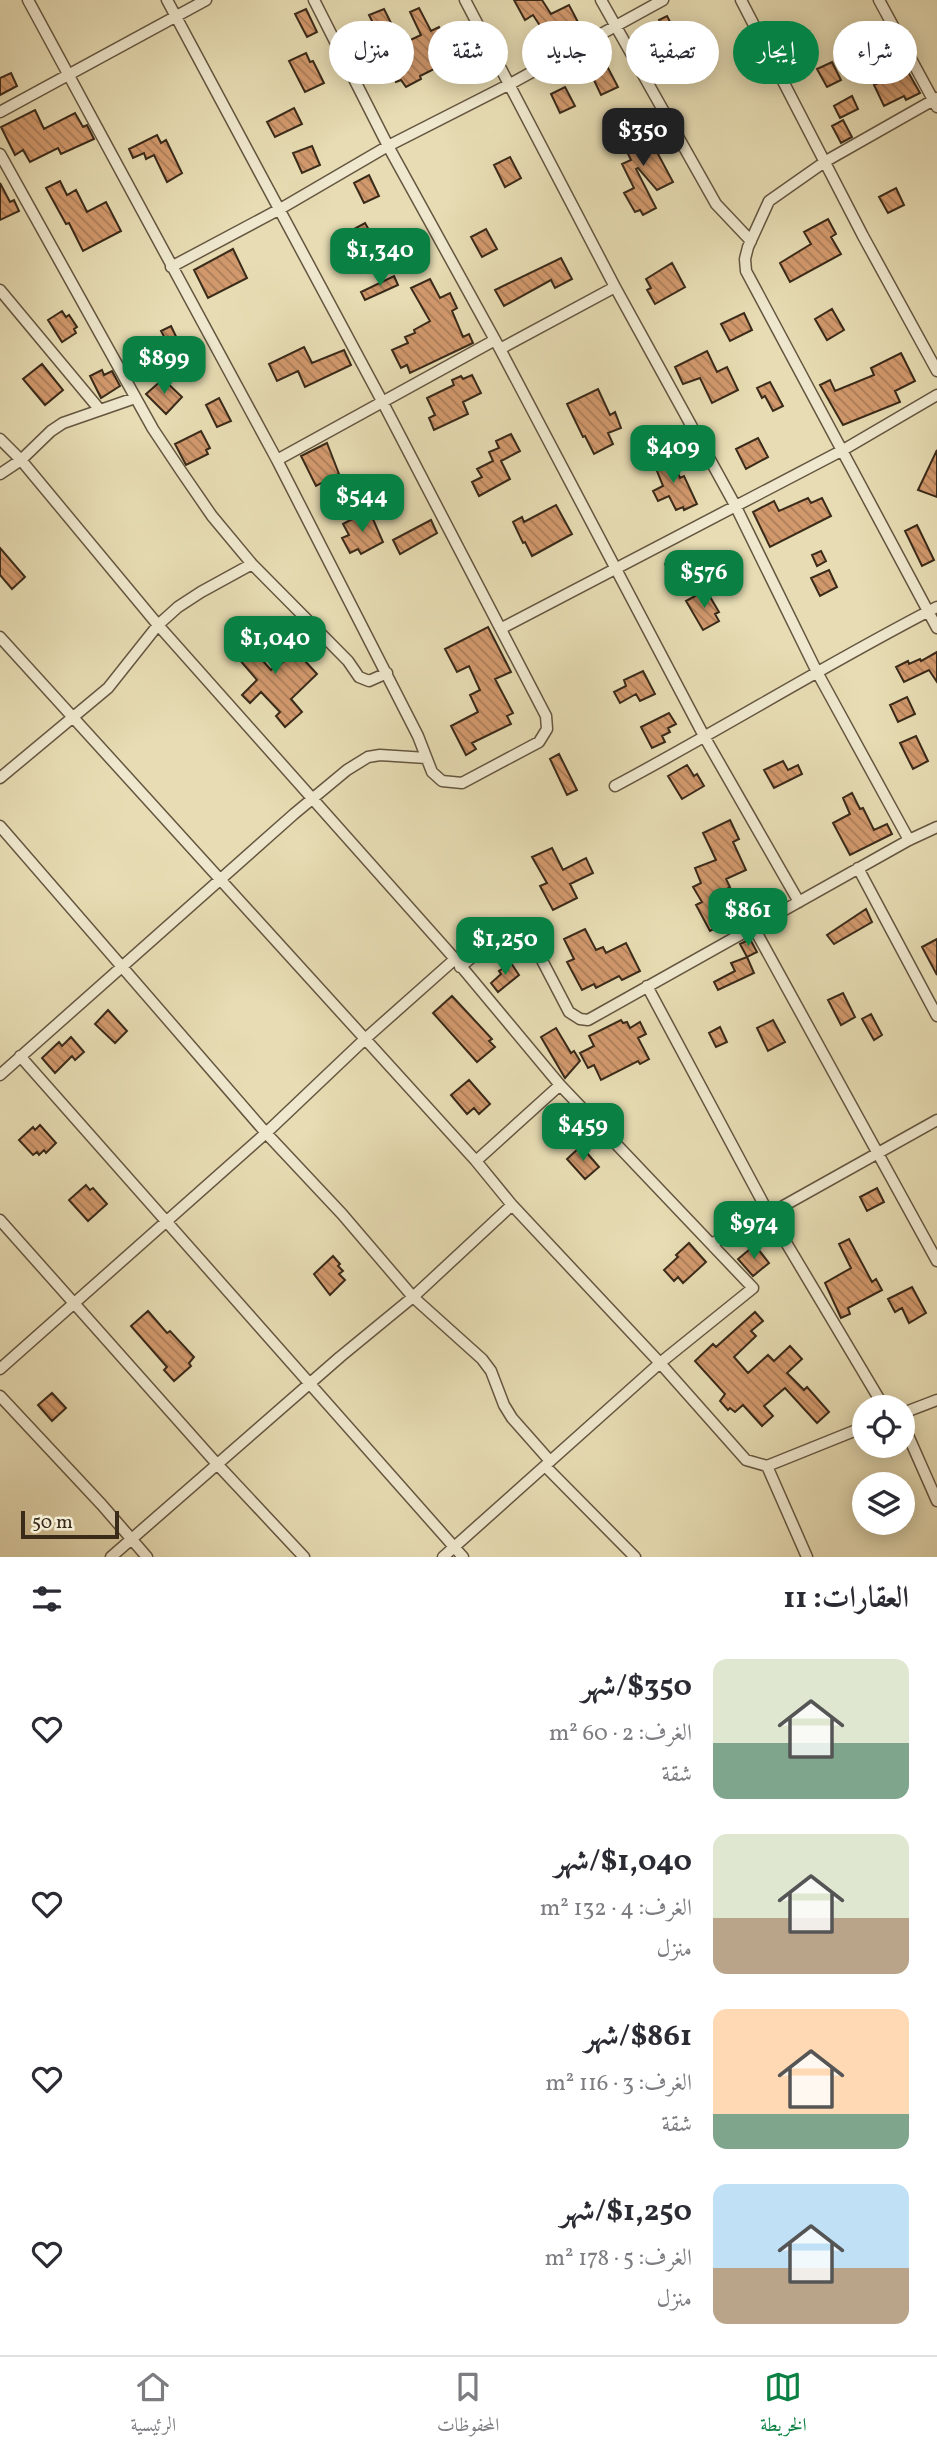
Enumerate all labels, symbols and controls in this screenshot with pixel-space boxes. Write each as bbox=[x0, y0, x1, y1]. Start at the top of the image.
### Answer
chip: منزل bbox=[329, 21, 414, 84]
chip: شقة bbox=[428, 21, 508, 84]
chip: جديد bbox=[522, 21, 612, 84]
chip: تصفية bbox=[626, 21, 719, 84]
chip: إيجار bbox=[733, 21, 819, 84]
chip: شراء bbox=[833, 21, 917, 84]
pin: $350 bbox=[602, 108, 684, 168]
text: $350 bbox=[618, 115, 668, 147]
pin: $1,340 bbox=[323, 229, 437, 288]
text: $1,340 bbox=[346, 235, 414, 267]
pin: $899 bbox=[123, 336, 205, 396]
text: $899 bbox=[139, 343, 189, 375]
pin: $409 bbox=[632, 426, 714, 485]
text: $409 bbox=[646, 432, 700, 464]
pin: $544 bbox=[321, 475, 403, 534]
text: $544 bbox=[336, 481, 388, 513]
pin: $576 bbox=[663, 550, 745, 610]
text: $576 bbox=[680, 557, 728, 589]
pin: $1,040 bbox=[218, 616, 332, 676]
text: $1,040 bbox=[240, 623, 310, 655]
pin: $861 bbox=[707, 888, 789, 948]
text: $861 bbox=[724, 895, 772, 927]
pin: $1,250 bbox=[448, 918, 562, 977]
text: $1,250 bbox=[472, 924, 538, 956]
pin: $459 bbox=[542, 1104, 624, 1163]
text: $459 bbox=[558, 1110, 608, 1142]
pin: $974 bbox=[713, 1202, 795, 1261]
text: $974 bbox=[730, 1208, 778, 1240]
map controls bbox=[852, 1395, 915, 1535]
button: locate bbox=[852, 1395, 915, 1458]
button: layers bbox=[852, 1472, 915, 1535]
scale bar bbox=[21, 1508, 119, 1540]
text: 50 m bbox=[32, 1510, 73, 1536]
text: العقارات: 11 bbox=[783, 1578, 909, 1620]
icon: filters bbox=[28, 1580, 66, 1618]
text: $350/شهر bbox=[581, 1666, 692, 1708]
icon: home bbox=[769, 1687, 853, 1771]
icon: heart bbox=[28, 1710, 66, 1748]
text: الغرف: 2 · 60 m² bbox=[549, 1718, 692, 1750]
text: شقة bbox=[662, 1759, 692, 1791]
text: $1,040/شهر bbox=[555, 1841, 692, 1883]
icon: home bbox=[769, 1862, 853, 1946]
icon: heart bbox=[28, 1885, 66, 1923]
text: الغرف: 4 · 132 m² bbox=[540, 1893, 692, 1925]
text: منزل bbox=[657, 1934, 692, 1966]
text: $861/شهر bbox=[584, 2016, 692, 2058]
icon: home bbox=[769, 2037, 853, 2121]
icon: heart bbox=[28, 2060, 66, 2098]
text: الغرف: 3 · 116 m² bbox=[546, 2068, 692, 2100]
text: شقة bbox=[662, 2109, 692, 2141]
text: $1,250/شهر bbox=[560, 2191, 692, 2233]
icon: home bbox=[769, 2212, 853, 2296]
icon: heart bbox=[28, 2235, 66, 2273]
text: الغرف: 5 · 178 m² bbox=[545, 2243, 692, 2275]
text: منزل bbox=[657, 2284, 692, 2316]
tab: الرئيسية bbox=[130, 2368, 176, 2443]
tab: المحفوظات bbox=[437, 2368, 500, 2443]
tab: الخريطة bbox=[760, 2368, 807, 2443]

